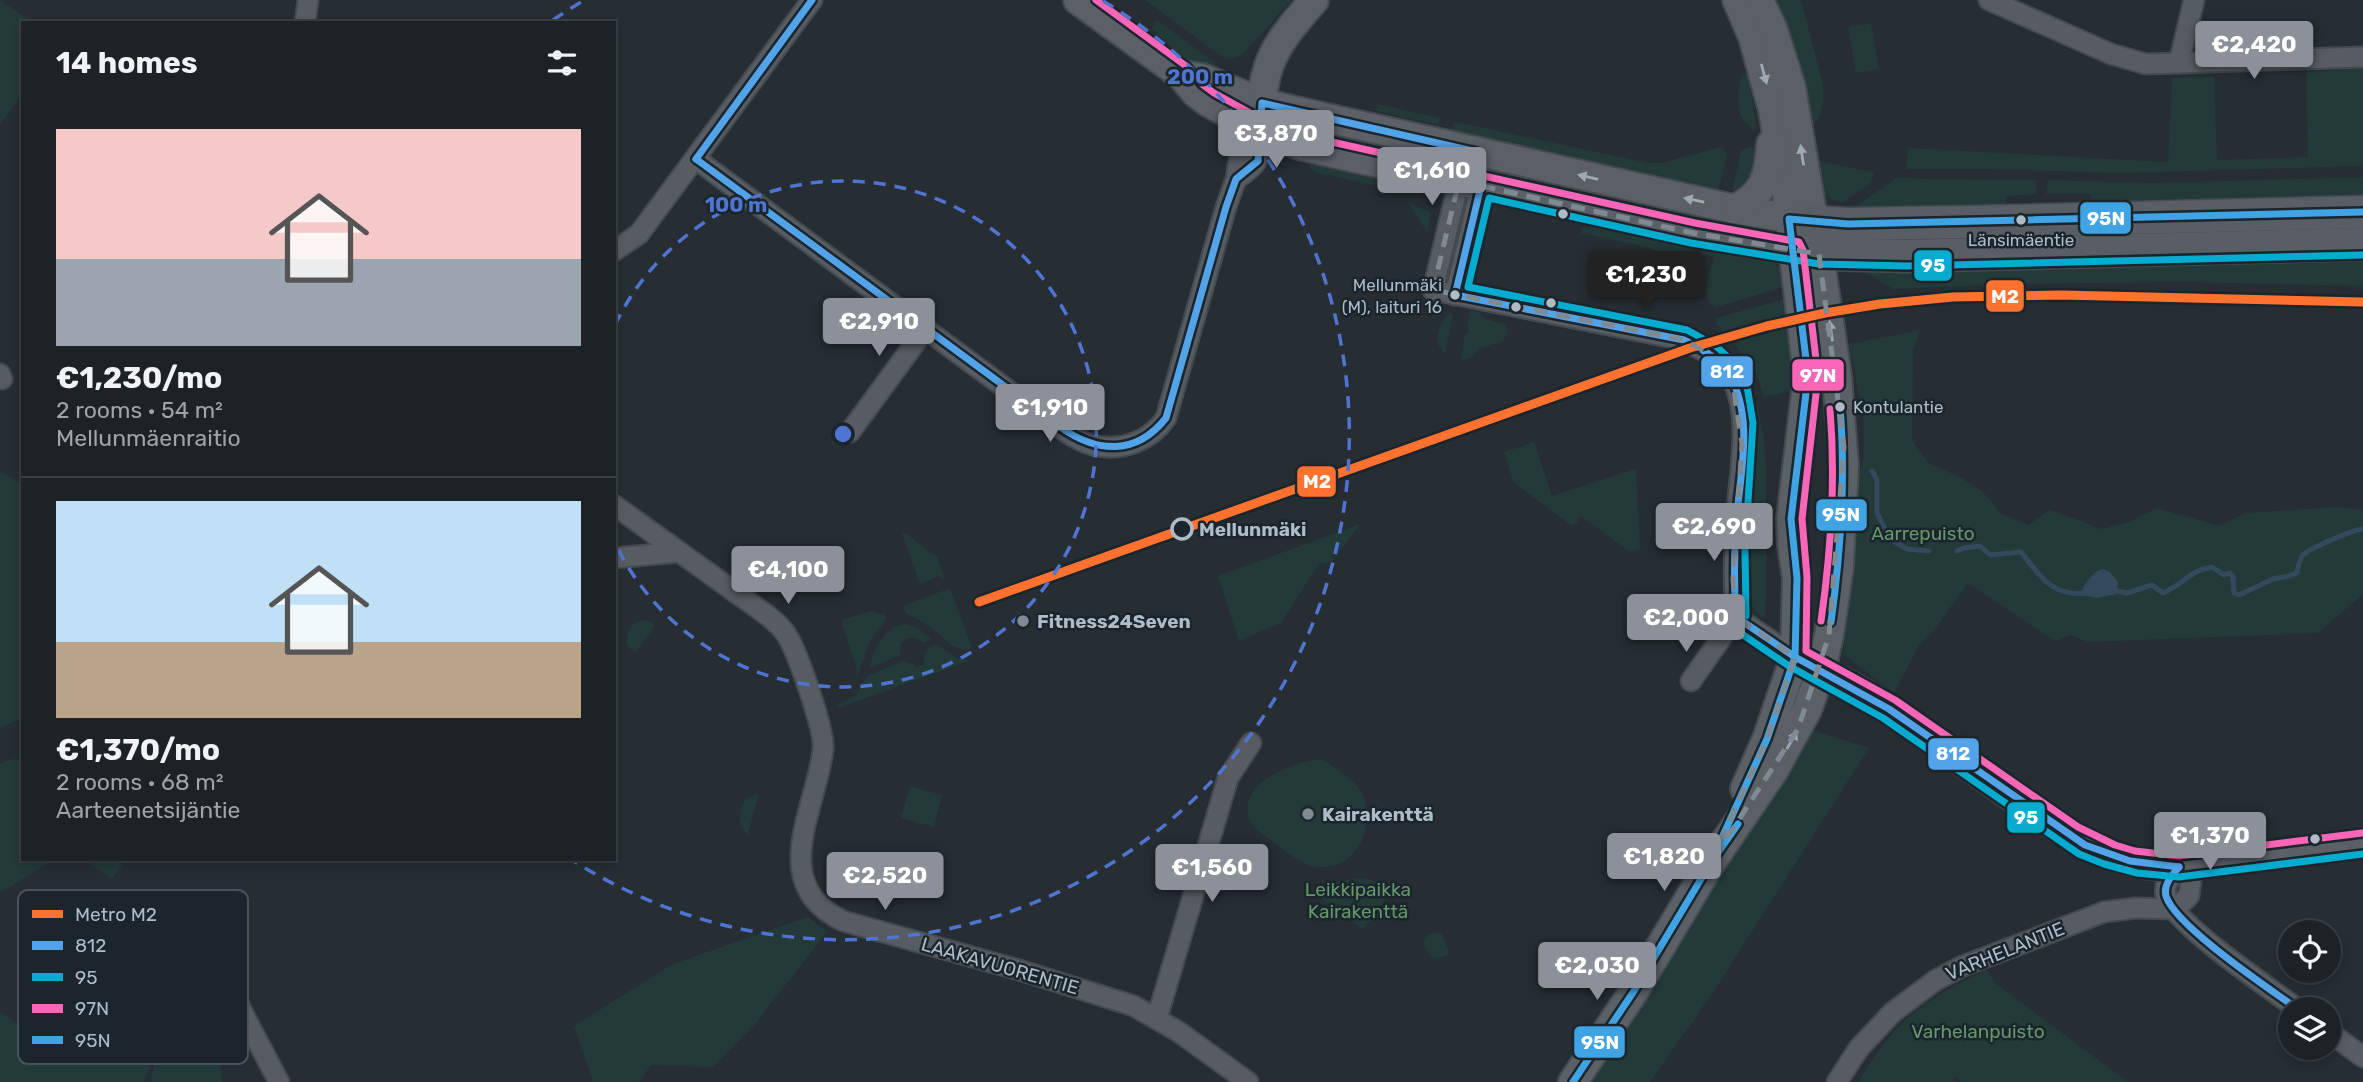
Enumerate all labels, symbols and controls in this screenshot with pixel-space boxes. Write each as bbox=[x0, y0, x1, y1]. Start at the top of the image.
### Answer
pin: €2,420 bbox=[2197, 22, 2311, 81]
text: €2,420 bbox=[2211, 30, 2297, 58]
icon: filters bbox=[543, 44, 581, 82]
text: 14 homes bbox=[56, 45, 198, 81]
one-way arrow bbox=[1759, 63, 1770, 85]
text: 200 m bbox=[1167, 64, 1233, 89]
pin: €3,870 bbox=[1219, 110, 1333, 170]
text: €3,870 bbox=[1234, 119, 1318, 147]
one-way arrow bbox=[1796, 143, 1807, 165]
pin: €1,610 bbox=[1375, 148, 1489, 207]
text: €1,610 bbox=[1393, 156, 1471, 184]
one-way arrow bbox=[1577, 171, 1599, 182]
icon: home bbox=[256, 175, 382, 301]
text: 100 m bbox=[705, 192, 767, 217]
one-way arrow bbox=[1683, 195, 1705, 206]
line badge: 95N bbox=[2079, 201, 2132, 235]
unlabelled marker bbox=[1556, 207, 1570, 221]
text: 95N bbox=[2087, 207, 2125, 230]
marker: Länsimäentie bbox=[2014, 213, 2028, 227]
place label: Länsimäentie bbox=[1968, 230, 2074, 250]
line badge: 95 bbox=[1913, 249, 1953, 282]
pin: €1,230 bbox=[1589, 252, 1703, 311]
text: 95 bbox=[1921, 254, 1945, 277]
text: €1,230 bbox=[1605, 260, 1687, 288]
place label: Mellunmäki (M), laituri 16 bbox=[1342, 275, 1442, 317]
line badge: M2 bbox=[1985, 279, 2025, 313]
text: M2 bbox=[1991, 285, 2019, 308]
marker: Mellunmäki (M), laituri 16 bbox=[1448, 288, 1462, 302]
unlabelled marker bbox=[1544, 296, 1558, 310]
pin: €2,910 bbox=[822, 298, 936, 358]
unlabelled marker bbox=[1509, 300, 1523, 314]
text: €2,910 bbox=[839, 307, 919, 335]
one-way arrow bbox=[1825, 320, 1836, 342]
line badge: 812 bbox=[1700, 355, 1754, 388]
line badge: 97N bbox=[1791, 358, 1845, 392]
text: €1,230/mo bbox=[56, 360, 222, 396]
text: 812 bbox=[1710, 360, 1744, 383]
text: 97N bbox=[1800, 364, 1836, 387]
pin: €1,910 bbox=[993, 384, 1107, 444]
text: €1,910 bbox=[1012, 393, 1088, 421]
text: 2 rooms · 54 m² bbox=[56, 396, 223, 424]
place label: Kontulantie bbox=[1853, 397, 1944, 417]
marker: Kontulantie bbox=[1833, 400, 1847, 414]
centre of rings bbox=[831, 422, 855, 446]
text: Mellunmäenraitio bbox=[56, 424, 241, 452]
line badge: M2 bbox=[1296, 465, 1337, 498]
text: M2 bbox=[1303, 470, 1331, 493]
line badge: 95N bbox=[1815, 498, 1868, 532]
text: 95N bbox=[1822, 503, 1860, 526]
pin: €2,690 bbox=[1657, 504, 1771, 563]
text: €2,690 bbox=[1672, 512, 1756, 540]
marker: Mellunmäki bbox=[1171, 518, 1193, 540]
place label: Mellunmäki bbox=[1199, 518, 1306, 541]
park label: Aarrepuisto bbox=[1871, 522, 1975, 545]
pin: €4,100 bbox=[731, 546, 845, 606]
icon: home bbox=[256, 547, 382, 673]
text: €4,100 bbox=[747, 555, 829, 583]
pin: €2,000 bbox=[1629, 594, 1743, 654]
text: €2,000 bbox=[1643, 603, 1729, 631]
place label: Fitness24Seven bbox=[1037, 610, 1191, 633]
marker: Fitness24Seven bbox=[1015, 613, 1031, 629]
one-way arrow bbox=[1786, 730, 1798, 750]
text: €1,370/mo bbox=[56, 732, 220, 768]
line badge: 812 bbox=[1927, 737, 1980, 771]
text: 812 bbox=[1936, 742, 1970, 765]
text: 2 rooms · 68 m² bbox=[56, 768, 224, 796]
text: Aarteenetsijäntie bbox=[56, 796, 240, 824]
line badge: 95 bbox=[2006, 801, 2046, 834]
place label: Kairakenttä bbox=[1322, 803, 1434, 826]
marker: Kairakenttä bbox=[1300, 806, 1316, 822]
text: 95 bbox=[2014, 806, 2038, 829]
pin: €1,370 bbox=[2153, 812, 2267, 872]
text: €1,370 bbox=[2170, 821, 2250, 849]
unlabelled marker bbox=[2308, 832, 2322, 846]
pin: €1,820 bbox=[1607, 834, 1721, 893]
text: €1,820 bbox=[1623, 842, 1705, 870]
pin: €1,560 bbox=[1155, 844, 1269, 904]
pin: €2,520 bbox=[828, 852, 942, 912]
text: €1,560 bbox=[1171, 853, 1253, 881]
text: €2,520 bbox=[843, 861, 927, 889]
park label: Leikkipaikka Kairakenttä bbox=[1305, 878, 1411, 923]
legend bbox=[18, 890, 248, 1064]
text: Metro M2 bbox=[75, 903, 157, 926]
street label: VARHELANTIE bbox=[1942, 917, 2068, 985]
map controls bbox=[2278, 920, 2341, 1060]
button: locate bbox=[2278, 920, 2341, 983]
street label: LAAKAVUORENTIE bbox=[919, 932, 1081, 1000]
text: 812 bbox=[75, 934, 106, 957]
pin: €2,030 bbox=[1540, 942, 1654, 1002]
text: €2,030 bbox=[1554, 951, 1640, 979]
text: 95 bbox=[75, 966, 98, 989]
text: 97N bbox=[75, 997, 109, 1020]
button: layers bbox=[2278, 997, 2341, 1060]
park label: Varhelanpuisto bbox=[1911, 1020, 2045, 1043]
line badge: 95N bbox=[1573, 1025, 1626, 1059]
text: 95N bbox=[75, 1029, 111, 1052]
text: 95N bbox=[1581, 1031, 1619, 1054]

